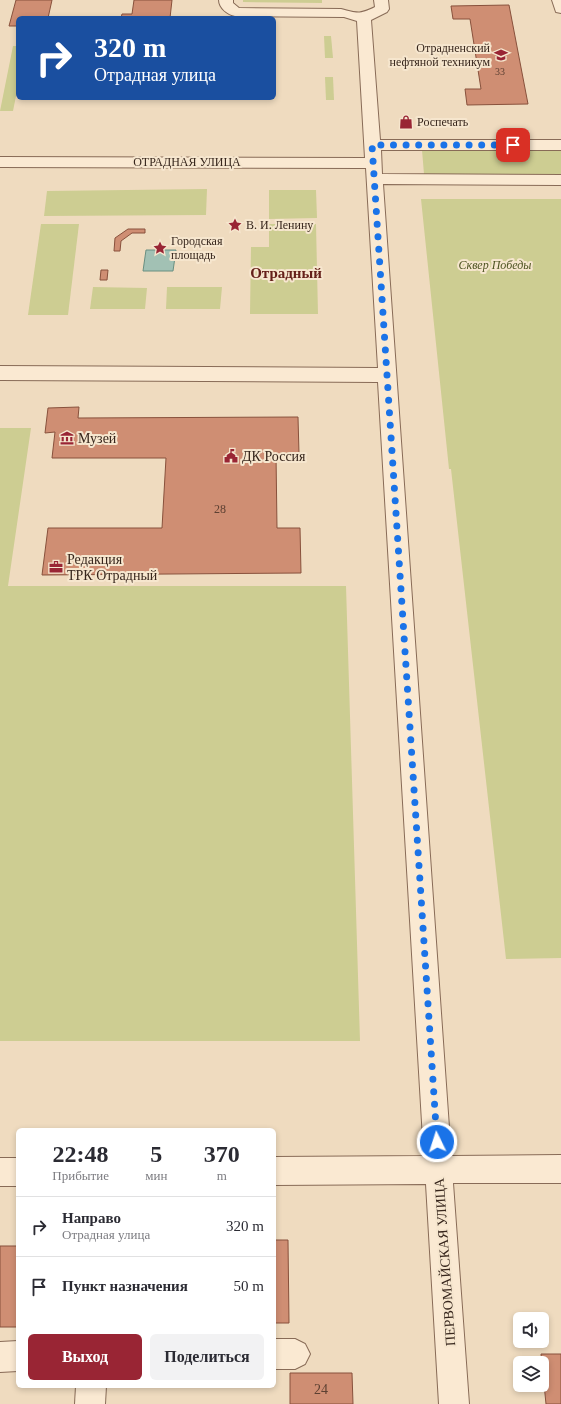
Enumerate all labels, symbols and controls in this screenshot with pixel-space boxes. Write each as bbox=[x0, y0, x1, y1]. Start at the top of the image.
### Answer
icon: right bbox=[28, 32, 80, 84]
text: 320 m bbox=[94, 32, 166, 63]
place label: Отрадненский нефтяной техникум bbox=[390, 41, 491, 69]
school or university icon: Отрадненский нефтяной техникум bbox=[493, 47, 509, 63]
text: Отрадная улица bbox=[94, 65, 216, 85]
house number: 33 bbox=[495, 66, 505, 77]
shop icon: Роспечать bbox=[398, 114, 414, 130]
place label: Роспечать bbox=[417, 115, 469, 129]
pin bbox=[496, 128, 530, 162]
icon: arrive bbox=[502, 134, 524, 156]
street label: ОТРАДНАЯ УЛИЦА bbox=[133, 155, 241, 169]
place icon: В. И. Ленину bbox=[227, 217, 243, 233]
place label: В. И. Ленину bbox=[246, 218, 313, 232]
place label: Городская площадь bbox=[171, 234, 223, 262]
place icon: Городская площадь bbox=[152, 240, 168, 256]
park label: Сквер Победы bbox=[459, 258, 531, 272]
district label: Отрадный bbox=[250, 265, 322, 281]
museum icon: Музей bbox=[59, 430, 75, 446]
place label: Музей bbox=[78, 431, 117, 446]
public building icon: ДК Россия bbox=[223, 448, 239, 464]
place label: ДК Россия bbox=[242, 449, 306, 464]
house number: 28 bbox=[214, 502, 226, 516]
place label: Редакция ТРК Отрадный bbox=[67, 552, 158, 583]
office icon: Редакция ТРК Отрадный bbox=[48, 559, 64, 575]
position arrow bbox=[416, 1121, 458, 1163]
text: 22:48 bbox=[53, 1141, 109, 1167]
text: 5 bbox=[150, 1141, 162, 1167]
text: 370 bbox=[204, 1141, 240, 1167]
text: Прибытие bbox=[52, 1168, 109, 1183]
text: мин bbox=[145, 1168, 167, 1183]
text: m bbox=[217, 1168, 227, 1183]
street label: ПЕРВОМАЙСКАЯ УЛИЦА bbox=[431, 1177, 458, 1347]
text: Направо bbox=[62, 1210, 121, 1226]
icon: right bbox=[28, 1216, 50, 1238]
text: 320 m bbox=[226, 1218, 264, 1234]
text: Отрадная улица bbox=[62, 1227, 150, 1242]
icon: arrive bbox=[28, 1276, 50, 1298]
text: Пункт назначения bbox=[62, 1278, 188, 1294]
text: 50 m bbox=[234, 1278, 264, 1294]
map controls bbox=[513, 1312, 549, 1392]
button: sound bbox=[513, 1312, 549, 1348]
button: Выход bbox=[28, 1334, 142, 1380]
button: Поделиться bbox=[150, 1334, 264, 1380]
button: layers bbox=[513, 1356, 549, 1392]
house number: 24 bbox=[314, 1382, 328, 1397]

